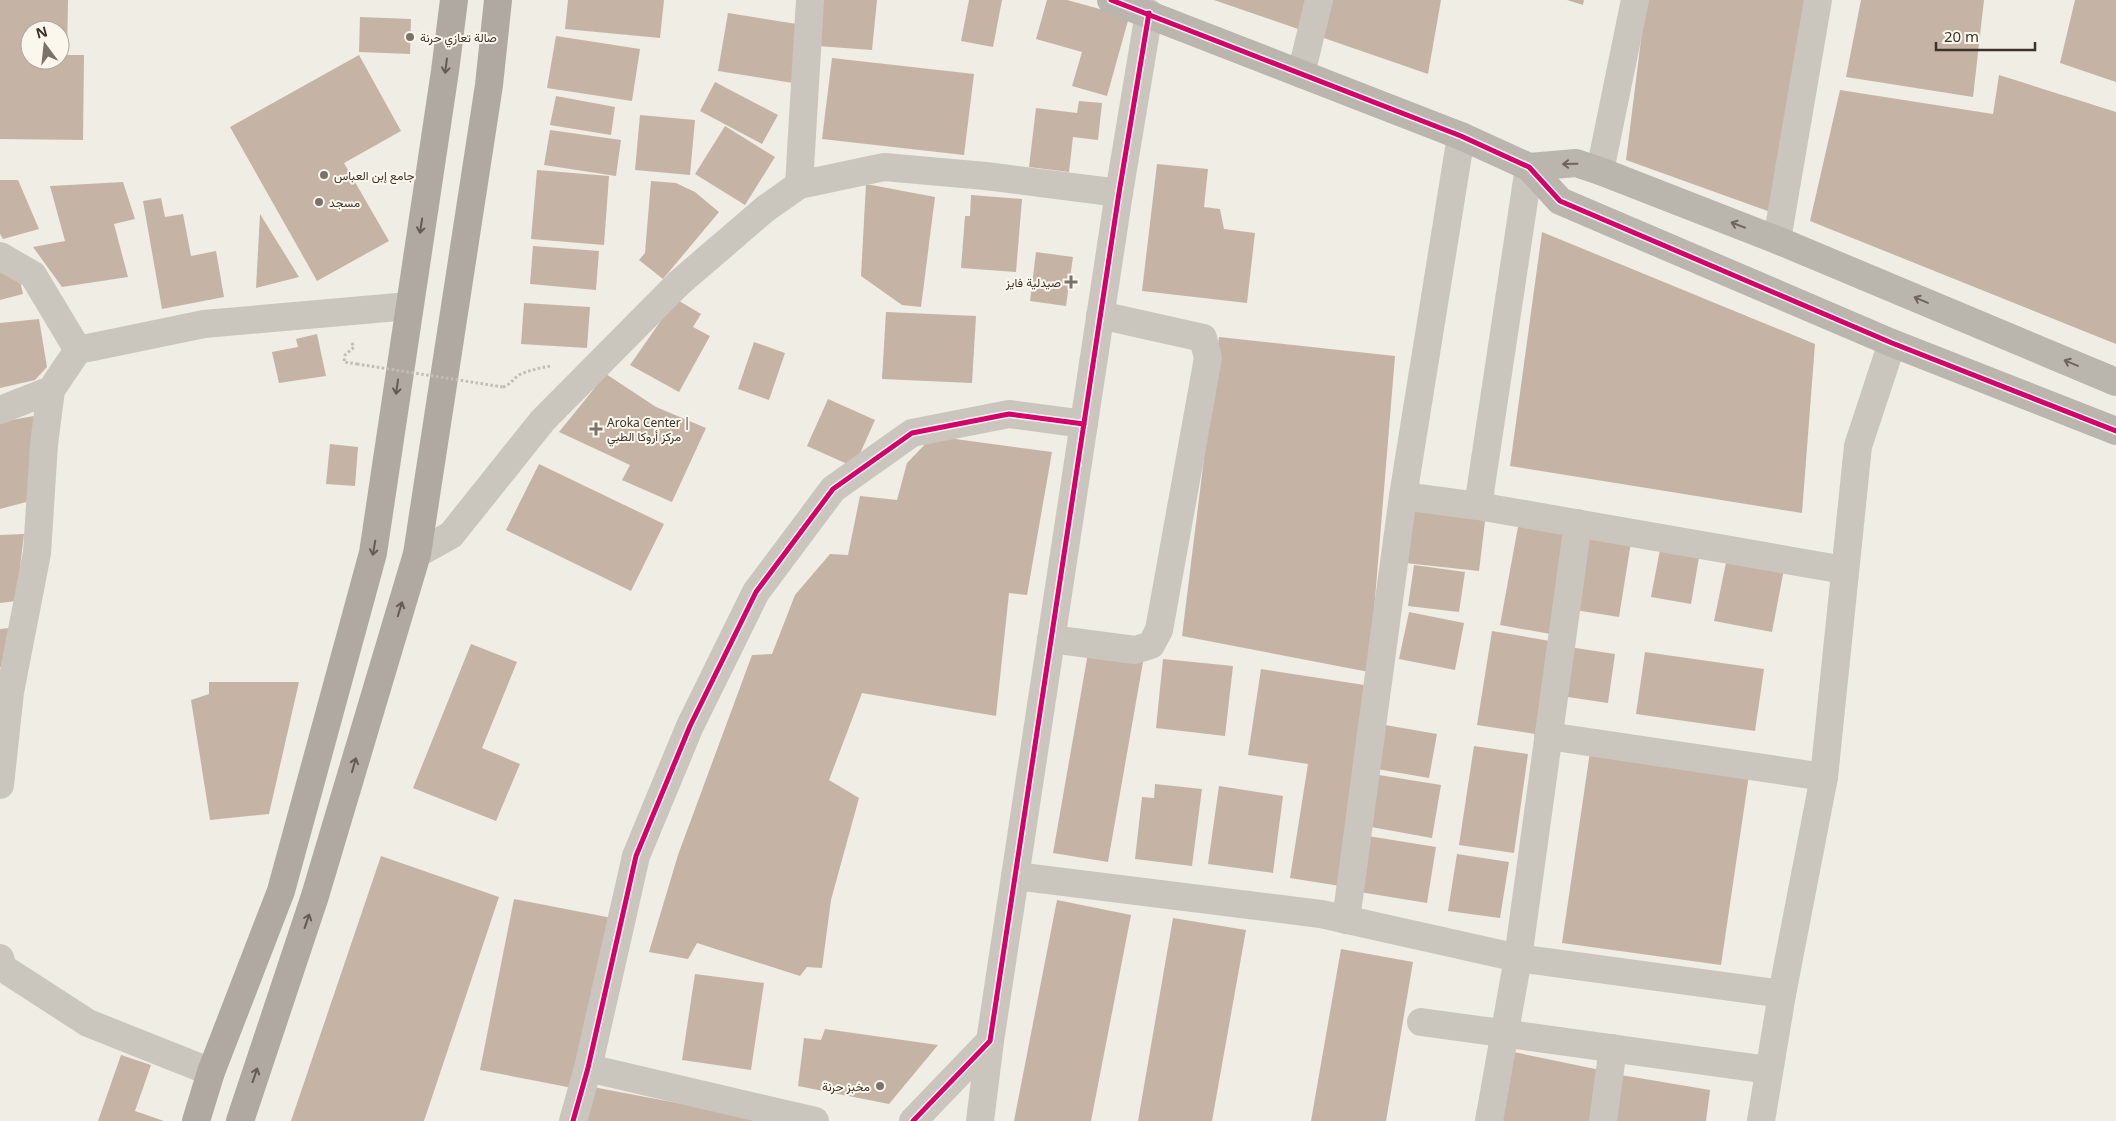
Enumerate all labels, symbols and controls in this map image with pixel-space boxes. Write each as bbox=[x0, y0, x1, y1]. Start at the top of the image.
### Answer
north arrow bbox=[20, 20, 70, 70]
scale bar bbox=[1936, 20, 2035, 52]
text: N bbox=[34, 21, 49, 43]
text: 20 m bbox=[1944, 26, 1979, 46]
place label: صالة تعازي حرنة bbox=[420, 29, 497, 48]
marker: صالة تعازي حرنة bbox=[404, 31, 416, 43]
one-way arrow bbox=[441, 57, 451, 73]
one-way arrow bbox=[1562, 160, 1578, 169]
place label: جامع إبن العباس bbox=[334, 167, 415, 185]
marker: جامع إبن العباس bbox=[318, 169, 330, 181]
place label: مسجد bbox=[329, 194, 360, 211]
marker: مسجد bbox=[313, 196, 325, 208]
one-way arrow bbox=[416, 218, 426, 234]
one-way arrow bbox=[1731, 220, 1746, 230]
place label: صيدلية فايز bbox=[1005, 274, 1061, 291]
marker: صيدلية فايز bbox=[1065, 276, 1077, 288]
one-way arrow bbox=[1914, 295, 1929, 305]
one-way arrow bbox=[2064, 357, 2079, 367]
one-way arrow bbox=[392, 379, 402, 395]
place label: Aroka Center | مركز أروكا الطبي bbox=[607, 414, 690, 447]
marker: Aroka Center | مركز أروكا الطبي bbox=[589, 422, 603, 436]
one-way arrow bbox=[368, 540, 378, 556]
one-way arrow bbox=[396, 602, 406, 618]
one-way arrow bbox=[349, 757, 359, 773]
one-way arrow bbox=[303, 913, 312, 929]
one-way arrow bbox=[251, 1067, 261, 1083]
place label: مخبز حرنة bbox=[822, 1078, 870, 1095]
marker: مخبز حرنة bbox=[874, 1080, 886, 1092]

